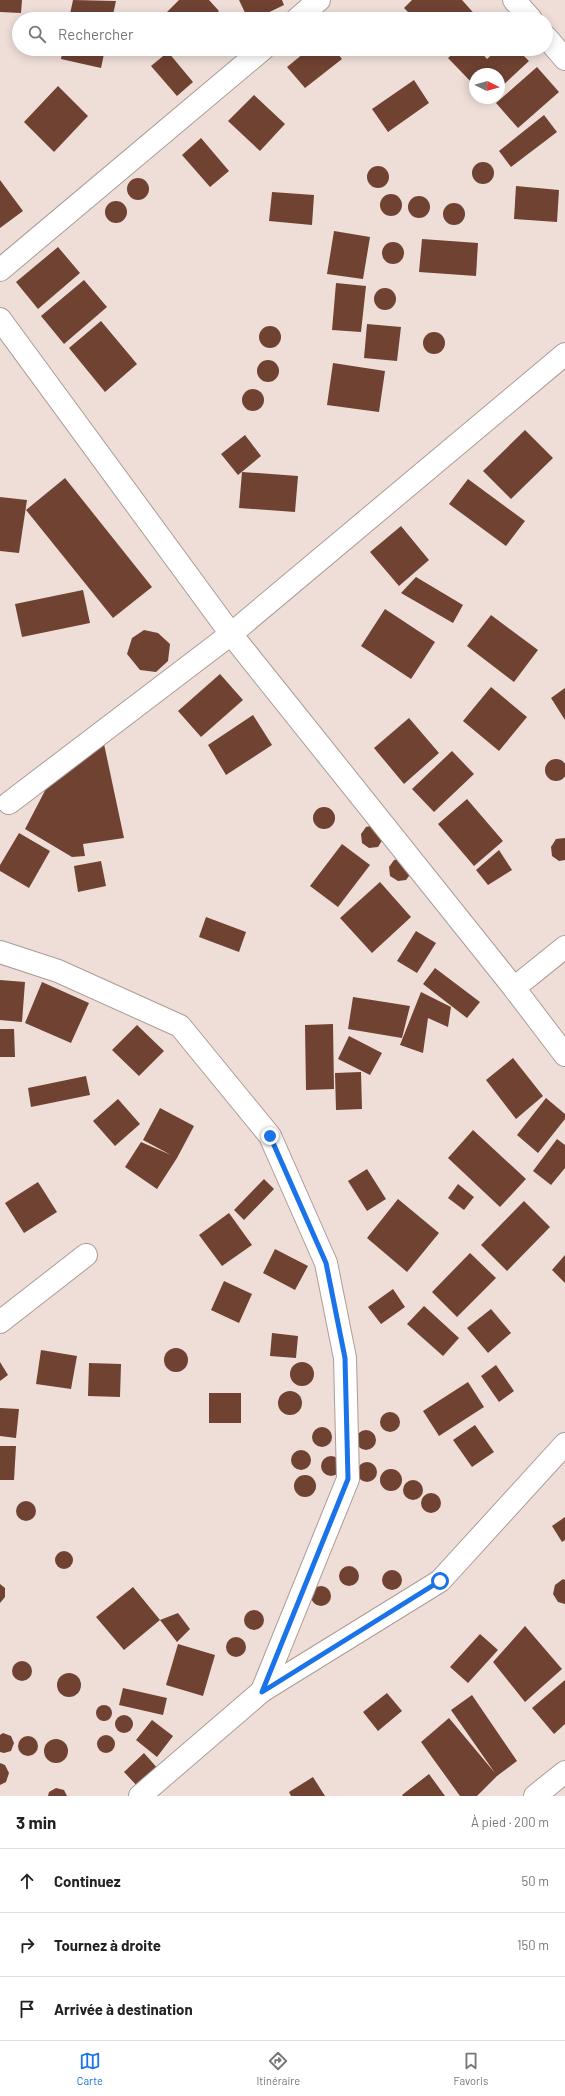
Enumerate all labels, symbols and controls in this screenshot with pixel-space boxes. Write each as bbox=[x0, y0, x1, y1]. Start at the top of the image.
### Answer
search box bbox=[12, 12, 553, 56]
icon: search bbox=[26, 23, 48, 45]
text: Rechercher bbox=[58, 25, 134, 43]
north arrow bbox=[469, 68, 505, 104]
route end bbox=[261, 1127, 279, 1145]
route start bbox=[431, 1572, 449, 1590]
text: 3 min bbox=[16, 1812, 56, 1832]
text: À pied · 200 m bbox=[471, 1814, 549, 1830]
icon: ahead bbox=[16, 1870, 38, 1892]
text: Continuez bbox=[54, 1872, 121, 1890]
text: 50 m bbox=[522, 1873, 549, 1889]
icon: right bbox=[16, 1934, 38, 1956]
text: Tournez à droite bbox=[54, 1936, 161, 1954]
text: 150 m bbox=[517, 1937, 549, 1953]
icon: arrive bbox=[16, 1998, 38, 2020]
text: Arrivée à destination bbox=[54, 2000, 193, 2018]
tab: Carte bbox=[77, 2050, 103, 2087]
tab: Itinéraire bbox=[256, 2050, 300, 2087]
tab: Favoris bbox=[454, 2050, 488, 2087]

